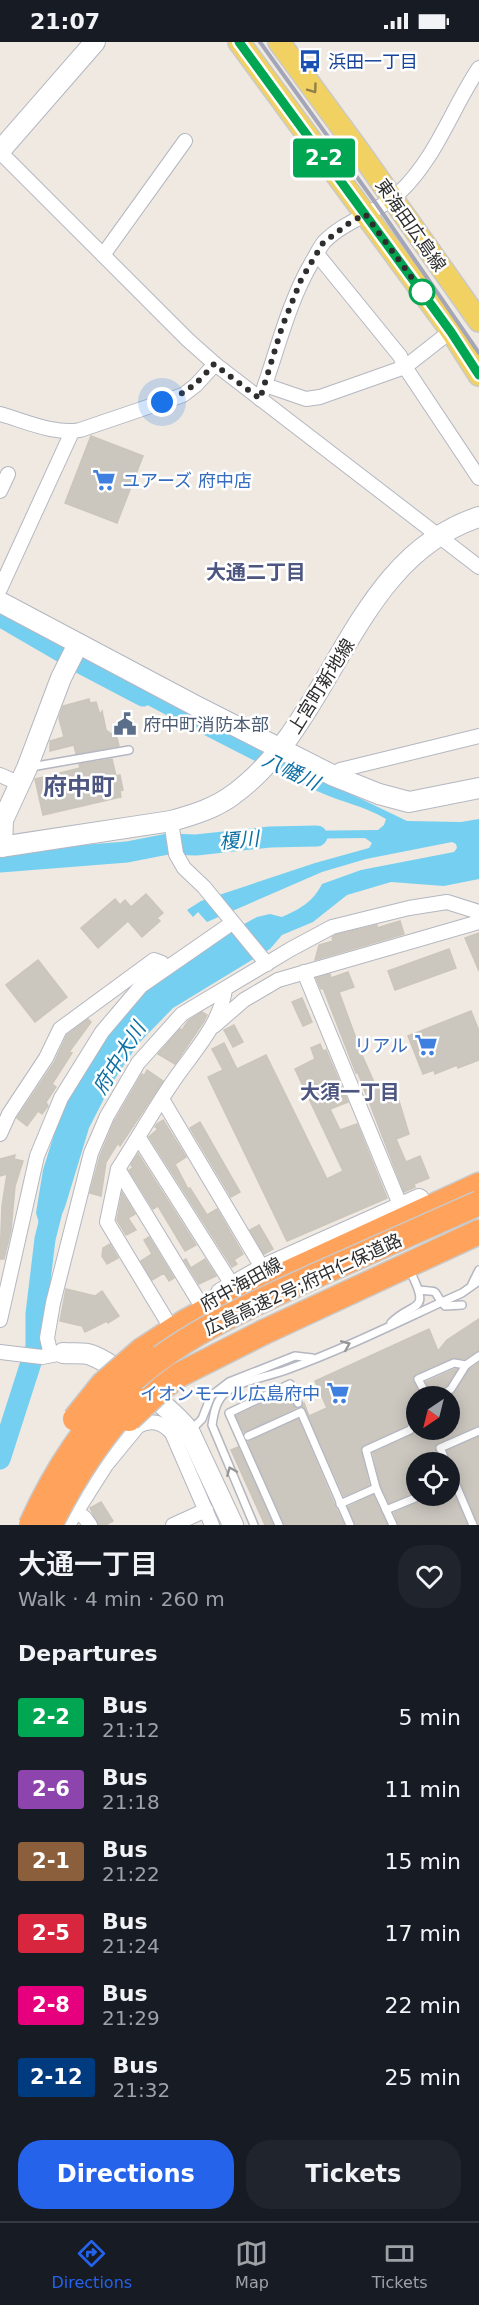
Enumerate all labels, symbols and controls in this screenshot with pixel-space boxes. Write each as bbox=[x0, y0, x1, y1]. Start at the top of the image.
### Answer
text: 21:07 bbox=[30, 9, 100, 34]
bus stop icon: 浜田一丁目 bbox=[297, 48, 323, 74]
place label: 浜田一丁目 bbox=[328, 51, 418, 72]
one-way arrow bbox=[306, 83, 317, 94]
line badge: 2-2 bbox=[290, 138, 358, 178]
text: 2-2 bbox=[305, 146, 343, 170]
street label: 東海田広島線 bbox=[371, 175, 451, 275]
unlabelled marker bbox=[409, 279, 435, 305]
your location bbox=[147, 387, 177, 417]
supermarket icon: ユアーズ 府中店 bbox=[91, 467, 117, 493]
place label: ユアーズ 府中店 bbox=[122, 470, 252, 491]
district label: 大通二丁目 bbox=[206, 560, 306, 584]
street label: 上宮町新地線 bbox=[283, 635, 359, 737]
public building icon: 府中町消防本部 bbox=[112, 711, 138, 737]
place label: 府中町消防本部 bbox=[143, 714, 269, 735]
water label: 八幡川 bbox=[259, 747, 325, 796]
district label: 府中町 bbox=[43, 773, 115, 801]
water label: 榎川 bbox=[218, 826, 262, 854]
water label: 府中大川 bbox=[88, 1016, 151, 1098]
supermarket icon: リアル bbox=[413, 1032, 439, 1058]
place label: リアル bbox=[354, 1035, 408, 1056]
district label: 大須一丁目 bbox=[300, 1080, 400, 1104]
street label: 広島高速2号;府中仁保道路 bbox=[201, 1229, 405, 1339]
street label: 府中海田線 bbox=[197, 1253, 285, 1315]
one-way arrow bbox=[340, 1340, 351, 1352]
supermarket icon: イオンモール広島府中 bbox=[325, 1380, 351, 1406]
place label: イオンモール広島府中 bbox=[140, 1383, 320, 1404]
north arrow bbox=[406, 1386, 460, 1440]
map controls bbox=[406, 1386, 460, 1506]
button: locate bbox=[406, 1452, 460, 1506]
one-way arrow bbox=[226, 1467, 238, 1478]
button: heart bbox=[398, 1545, 461, 1608]
text: 大通一丁目 bbox=[18, 1548, 158, 1581]
text: Walk · 4 min · 260 m bbox=[18, 1587, 225, 1611]
text: Departures bbox=[18, 1641, 158, 1666]
text: Bus bbox=[102, 1693, 148, 1718]
text: 2-2 bbox=[32, 1705, 70, 1729]
text: 5 min bbox=[399, 1705, 461, 1730]
text: 21:12 bbox=[102, 1718, 160, 1742]
text: Bus bbox=[102, 1765, 148, 1790]
text: 2-6 bbox=[32, 1777, 70, 1801]
text: 11 min bbox=[385, 1777, 461, 1802]
text: 21:18 bbox=[102, 1790, 160, 1814]
text: Bus bbox=[102, 1837, 148, 1862]
text: 2-1 bbox=[32, 1849, 70, 1873]
text: 15 min bbox=[385, 1849, 461, 1874]
text: 21:22 bbox=[102, 1862, 160, 1886]
text: Bus bbox=[102, 1909, 148, 1934]
text: 2-5 bbox=[32, 1921, 70, 1945]
text: 17 min bbox=[385, 1921, 461, 1946]
text: 21:24 bbox=[102, 1934, 160, 1958]
text: Bus bbox=[102, 1981, 148, 2006]
text: 2-8 bbox=[32, 1993, 70, 2017]
text: 22 min bbox=[385, 1993, 461, 2018]
text: 21:29 bbox=[102, 2006, 160, 2030]
text: Bus bbox=[113, 2053, 158, 2078]
text: 2-12 bbox=[30, 2065, 83, 2089]
text: 25 min bbox=[385, 2065, 461, 2090]
text: 21:32 bbox=[113, 2078, 170, 2102]
button: Directions bbox=[18, 2140, 234, 2209]
button: Tickets bbox=[246, 2140, 461, 2209]
tab: Directions bbox=[51, 2237, 132, 2292]
tab: Map bbox=[235, 2237, 269, 2292]
tab: Tickets bbox=[372, 2237, 427, 2292]

